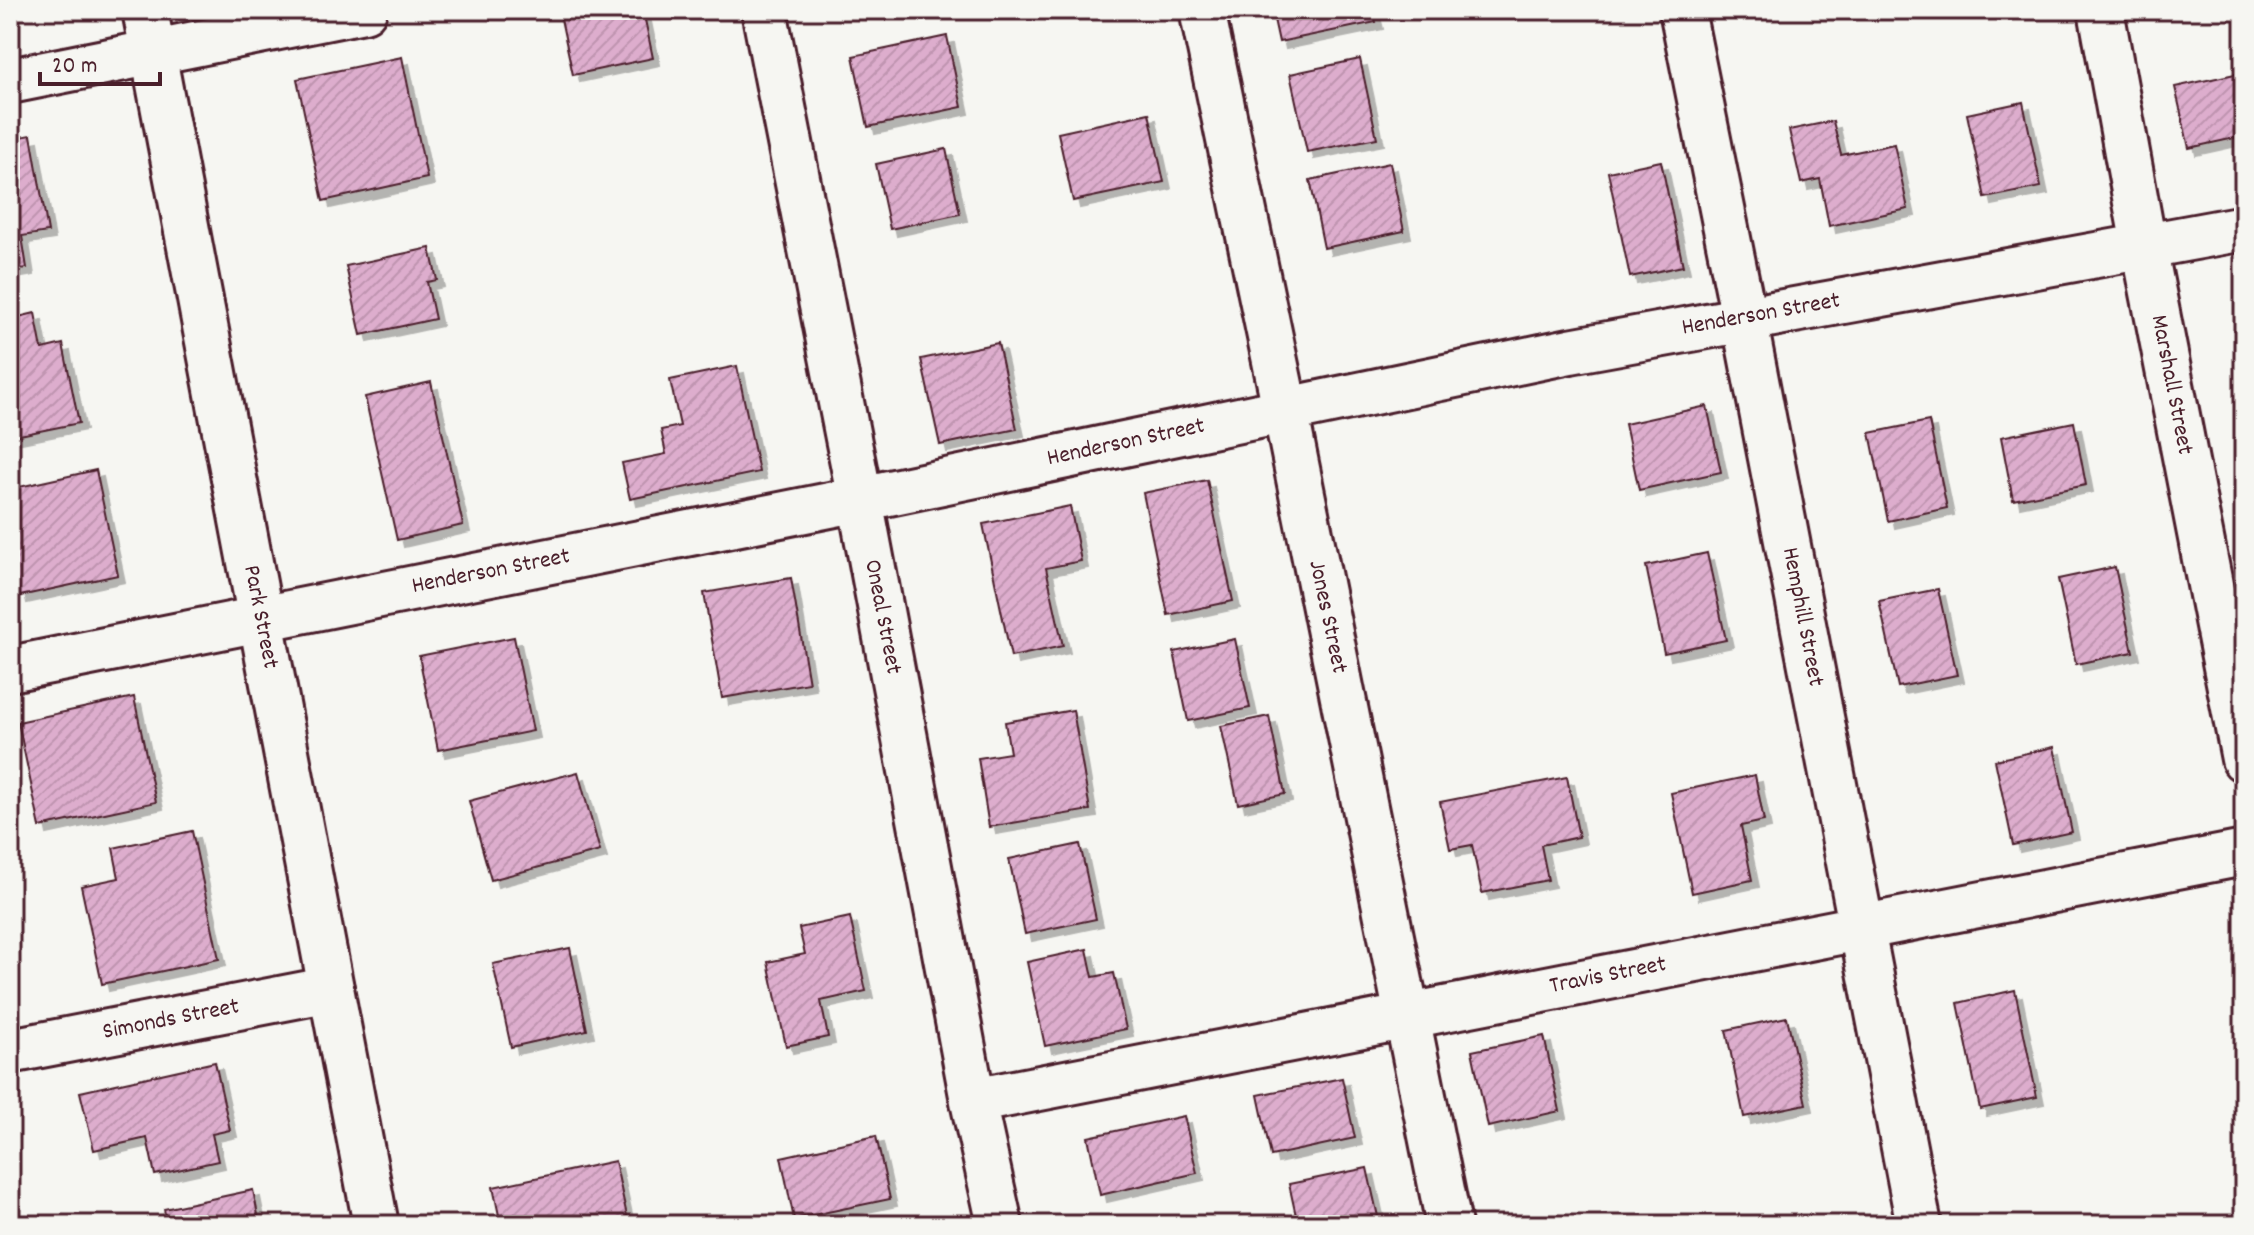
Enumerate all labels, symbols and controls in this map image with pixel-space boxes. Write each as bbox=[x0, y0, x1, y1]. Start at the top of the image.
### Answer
scale bar bbox=[40, 36, 160, 86]
text: 20 m bbox=[52, 50, 98, 84]
street label: Henderson Street bbox=[1679, 284, 1843, 346]
street label: Marshall Street bbox=[2141, 312, 2201, 458]
street label: Henderson Street bbox=[1044, 410, 1208, 476]
street label: Henderson Street bbox=[409, 540, 573, 604]
street label: Hemphill Street bbox=[1772, 545, 1832, 690]
street label: Oneal Street bbox=[854, 557, 910, 677]
street label: Jones Street bbox=[1298, 557, 1356, 677]
street label: Park Street bbox=[233, 562, 287, 672]
street label: Travis Street bbox=[1547, 948, 1669, 1004]
street label: Simonds Street bbox=[100, 990, 242, 1050]

